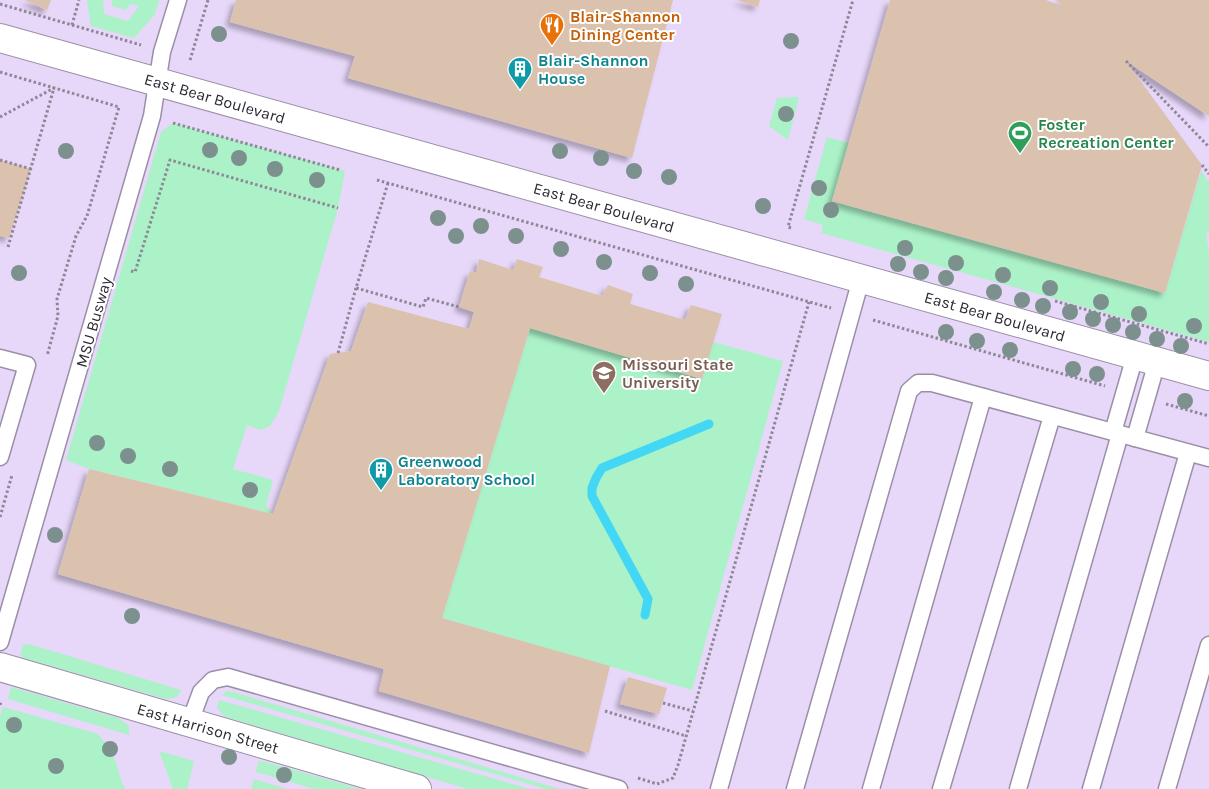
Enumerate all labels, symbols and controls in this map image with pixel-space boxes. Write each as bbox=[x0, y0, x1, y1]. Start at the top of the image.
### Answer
place label: Blair-Shannon Dining Center bbox=[570, 7, 681, 44]
restaurant icon: Blair-Shannon Dining Center bbox=[539, 12, 565, 46]
place label: Blair-Shannon House bbox=[538, 51, 649, 88]
building icon: Blair-Shannon House bbox=[507, 56, 533, 90]
street label: East Bear Boulevard bbox=[142, 69, 288, 128]
place label: Foster Recreation Center bbox=[1038, 115, 1174, 152]
sports icon: Foster Recreation Center bbox=[1007, 120, 1033, 154]
street label: East Bear Boulevard bbox=[531, 178, 677, 237]
street label: MSU Busway bbox=[71, 274, 116, 370]
street label: East Bear Boulevard bbox=[922, 287, 1068, 346]
place label: Missouri State University bbox=[622, 355, 733, 392]
school or university icon: Missouri State University bbox=[591, 360, 617, 394]
place label: Greenwood Laboratory School bbox=[398, 452, 535, 489]
building icon: Greenwood Laboratory School bbox=[368, 457, 394, 491]
street label: East Harrison Street bbox=[135, 699, 281, 758]

